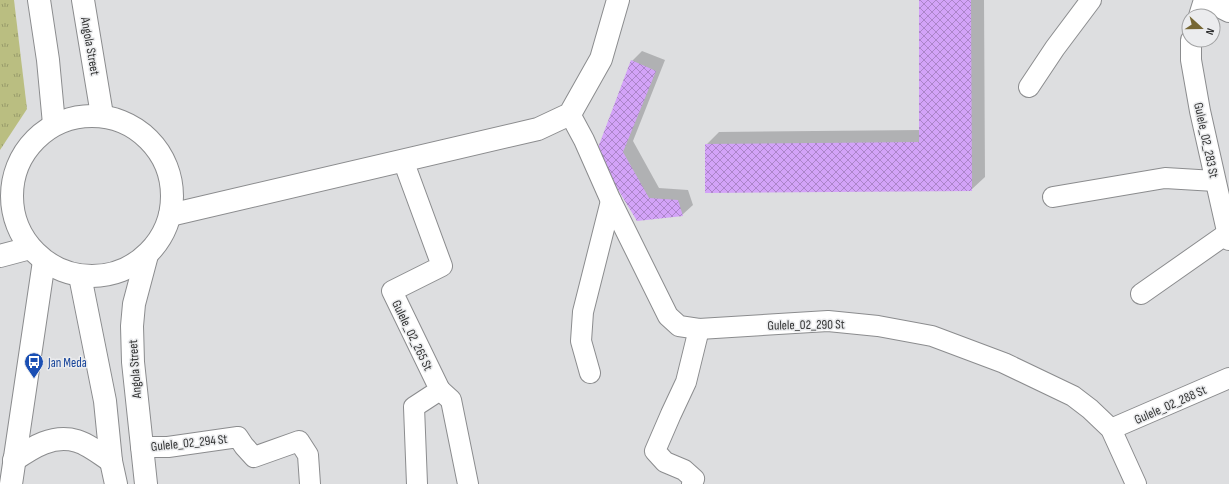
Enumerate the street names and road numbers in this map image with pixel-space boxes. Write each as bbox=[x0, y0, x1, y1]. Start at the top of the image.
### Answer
street label: Angola Street bbox=[77, 15, 103, 77]
street label: Gulele_02_283 St bbox=[1190, 101, 1222, 180]
street label: Gulele_02_265 St bbox=[388, 297, 436, 373]
street label: Gulele_02_290 St bbox=[767, 316, 845, 334]
street label: Angola Street bbox=[125, 339, 145, 400]
street label: Gulele_02_288 St bbox=[1132, 382, 1209, 428]
street label: Gulele_02_294 St bbox=[150, 431, 228, 455]

